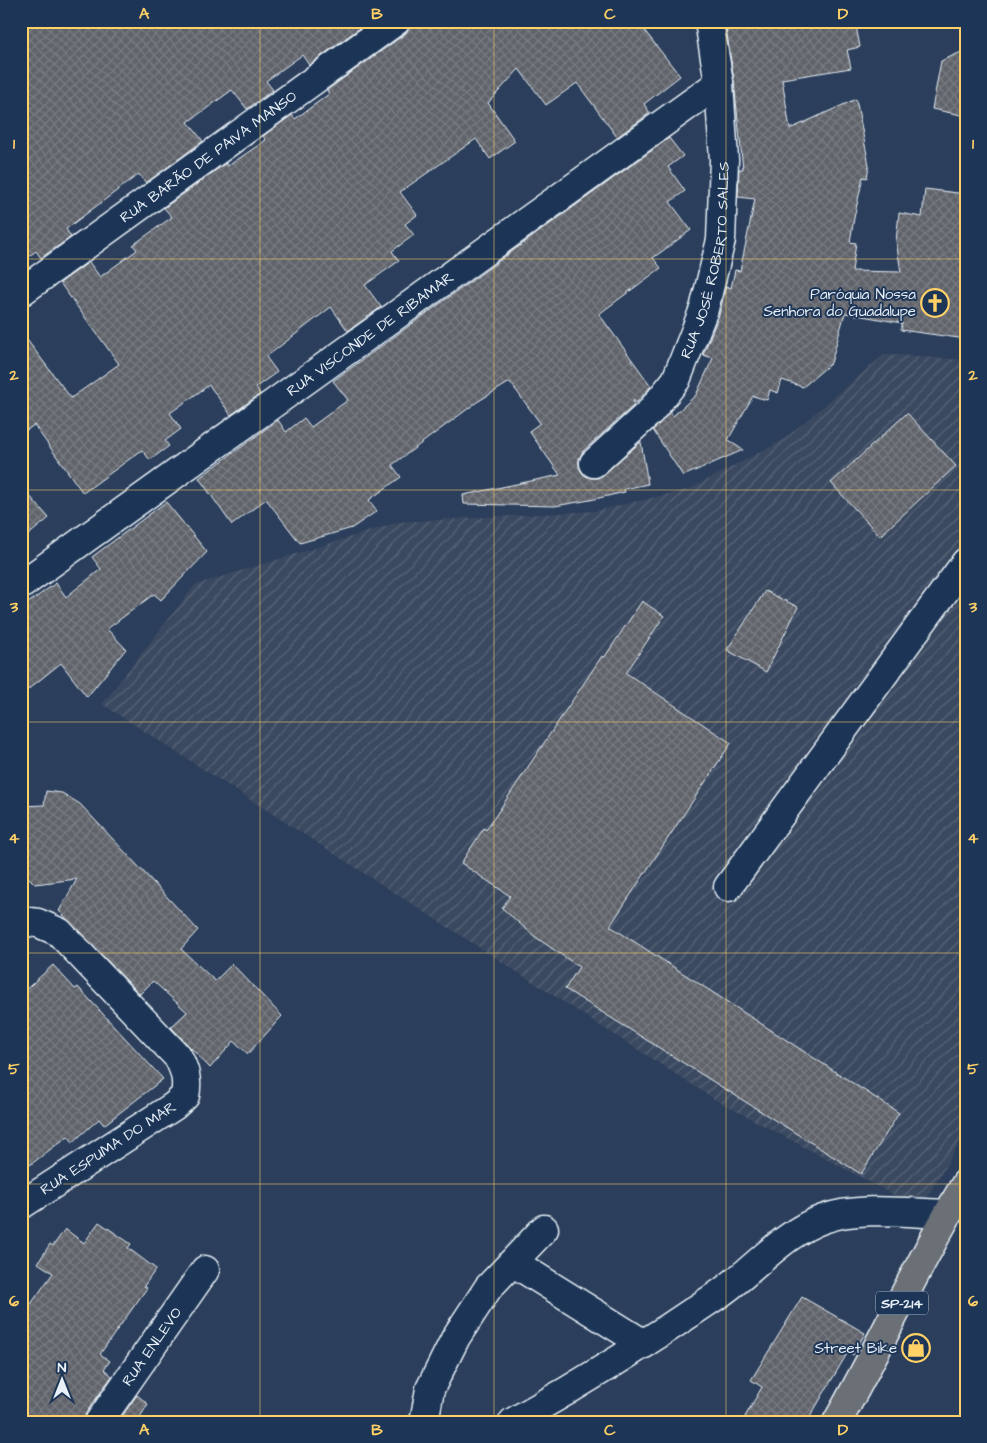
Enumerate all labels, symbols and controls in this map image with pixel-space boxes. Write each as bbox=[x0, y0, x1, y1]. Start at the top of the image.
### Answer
text: A bbox=[139, 3, 150, 25]
text: B bbox=[371, 3, 383, 25]
text: C bbox=[604, 3, 616, 25]
text: D bbox=[838, 3, 849, 25]
street label: RUA BARÃO DE PAIVA MANSO bbox=[116, 86, 301, 228]
text: 1 bbox=[13, 133, 16, 155]
text: 1 bbox=[972, 133, 975, 155]
street label: RUA JOSÉ ROBERTO SALES bbox=[676, 161, 735, 362]
street label: RUA VISCONDE DE RIBAMAR bbox=[282, 267, 458, 402]
place label: Paróquia Nossa Senhora do Guadalupe bbox=[763, 284, 916, 322]
church icon: Paróquia Nossa Senhora do Guadalupe bbox=[920, 288, 950, 318]
text: 2 bbox=[8, 364, 19, 386]
text: 2 bbox=[967, 364, 978, 386]
text: 3 bbox=[9, 596, 19, 618]
text: 3 bbox=[968, 596, 978, 618]
text: 4 bbox=[9, 827, 20, 849]
text: 4 bbox=[968, 827, 979, 849]
text: 5 bbox=[8, 1058, 20, 1080]
text: 5 bbox=[967, 1058, 979, 1080]
street label: RUA ESPUMA DO MAR bbox=[36, 1097, 180, 1200]
text: 6 bbox=[9, 1290, 19, 1312]
text: 6 bbox=[968, 1290, 978, 1312]
road number: SP-214 bbox=[876, 1292, 928, 1315]
street label: RUA ENLEVO bbox=[117, 1303, 187, 1390]
shop icon: Street Bike bbox=[901, 1333, 931, 1363]
place label: Street Bike bbox=[814, 1338, 897, 1359]
north arrow bbox=[38, 1356, 88, 1406]
text: N bbox=[58, 1358, 67, 1378]
text: A bbox=[139, 1419, 150, 1441]
text: B bbox=[371, 1419, 383, 1441]
text: C bbox=[604, 1419, 616, 1441]
text: D bbox=[838, 1419, 849, 1441]

